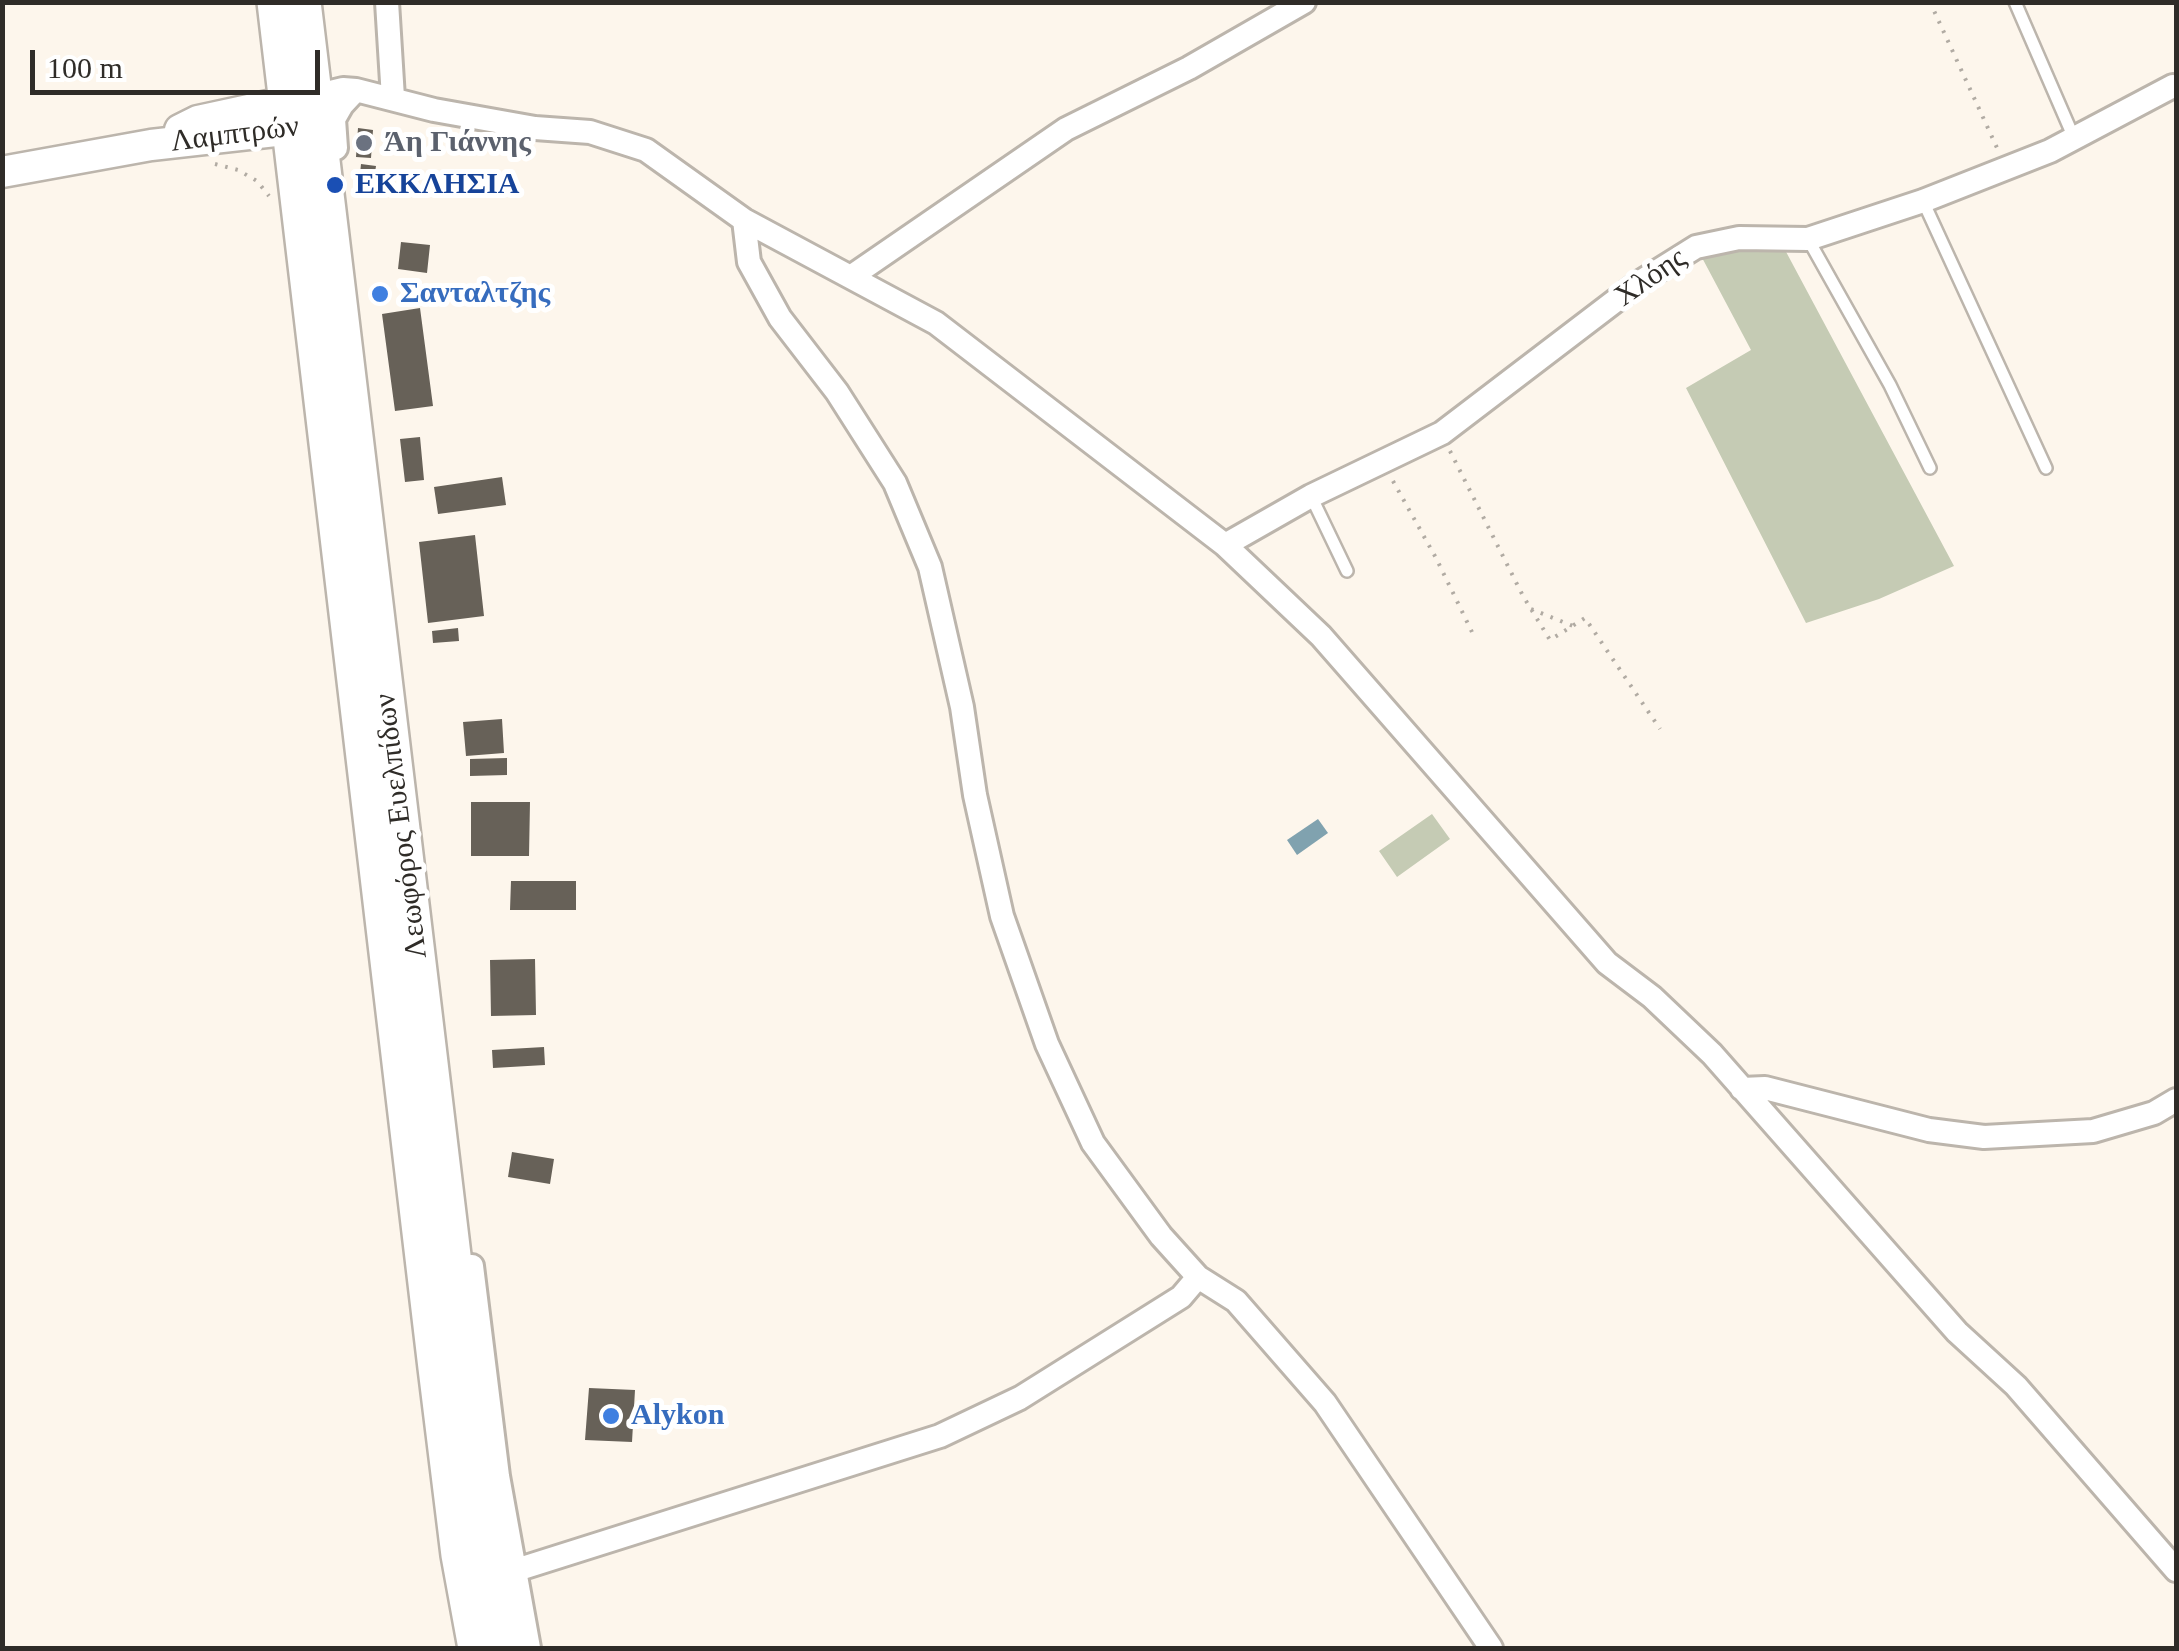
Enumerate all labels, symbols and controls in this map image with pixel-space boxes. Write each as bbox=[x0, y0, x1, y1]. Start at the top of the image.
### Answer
scale bar bbox=[35, 30, 325, 92]
text: 100 m bbox=[47, 51, 123, 84]
street label: Λαμπτρών bbox=[169, 109, 301, 161]
place label: Άη Γιάννης bbox=[384, 125, 531, 161]
marker: Άη Γιάννης bbox=[353, 132, 375, 154]
place label: ΕΚΚΛΗΣΙΑ bbox=[355, 167, 519, 203]
marker: ΕΚΚΛΗΣΙΑ bbox=[324, 174, 346, 196]
street label: Χλόης bbox=[1608, 241, 1694, 315]
place label: Σανταλτζης bbox=[400, 276, 550, 312]
marker: Σανταλτζης bbox=[369, 283, 391, 305]
street label: Λεωφόρος Ευελπίδων bbox=[368, 691, 436, 961]
place label: Alykon bbox=[631, 1398, 724, 1434]
marker: Alykon bbox=[600, 1405, 622, 1427]

